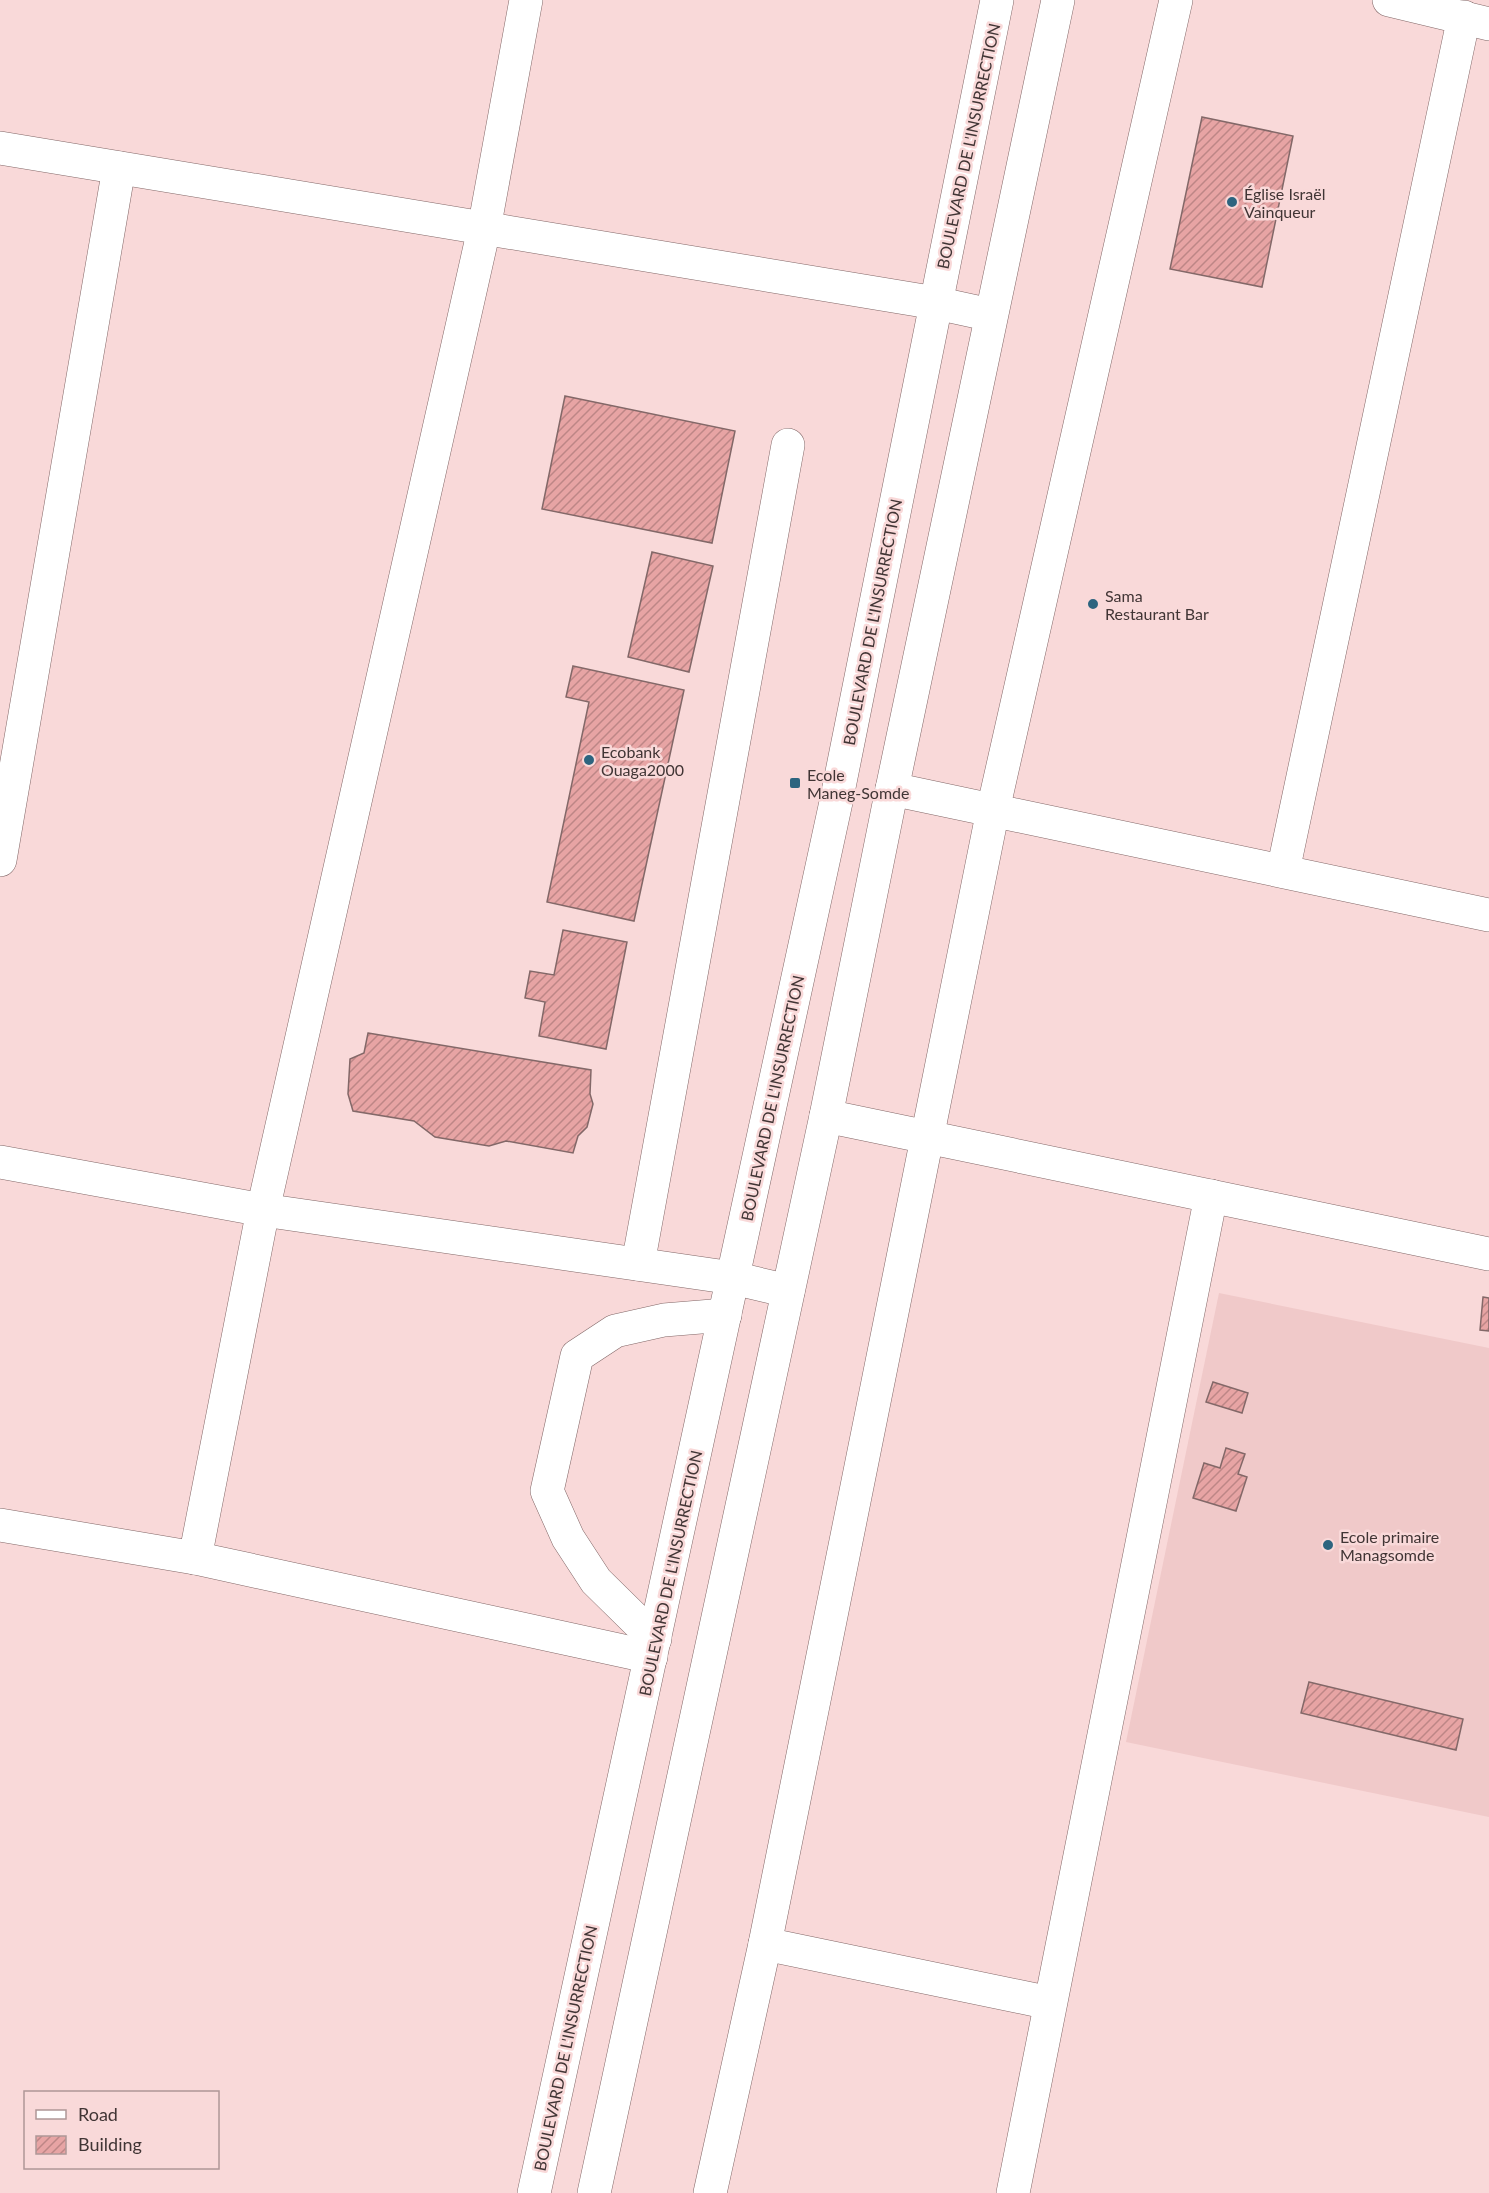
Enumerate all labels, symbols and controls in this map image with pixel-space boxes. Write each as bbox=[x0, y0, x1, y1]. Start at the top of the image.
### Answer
street label: BOULEVARD DE L'INSURRECTION bbox=[933, 21, 1003, 271]
place label: Église Israël Vainqueur bbox=[1244, 184, 1325, 221]
marker: Église Israël Vainqueur bbox=[1225, 195, 1239, 209]
street label: BOULEVARD DE L'INSURRECTION bbox=[839, 497, 905, 747]
place label: Sama Restaurant Bar bbox=[1105, 586, 1209, 623]
marker: Sama Restaurant Bar bbox=[1086, 597, 1100, 611]
place label: Ecobank Ouaga2000 bbox=[601, 742, 684, 779]
marker: Ecobank Ouaga2000 bbox=[582, 753, 596, 767]
place label: Ecole Maneg-Somde bbox=[807, 765, 909, 802]
marker: Ecole Maneg-Somde bbox=[788, 776, 802, 790]
street label: BOULEVARD DE L'INSURRECTION bbox=[737, 973, 807, 1223]
street label: BOULEVARD DE L'INSURRECTION bbox=[635, 1448, 705, 1698]
place label: Ecole primaire Managsomde bbox=[1340, 1527, 1439, 1564]
marker: Ecole primaire Managsomde bbox=[1321, 1538, 1335, 1552]
street label: BOULEVARD DE L'INSURRECTION bbox=[530, 1923, 600, 2173]
legend bbox=[24, 2091, 219, 2169]
text: Road bbox=[78, 2103, 118, 2125]
text: Building bbox=[78, 2133, 142, 2155]

